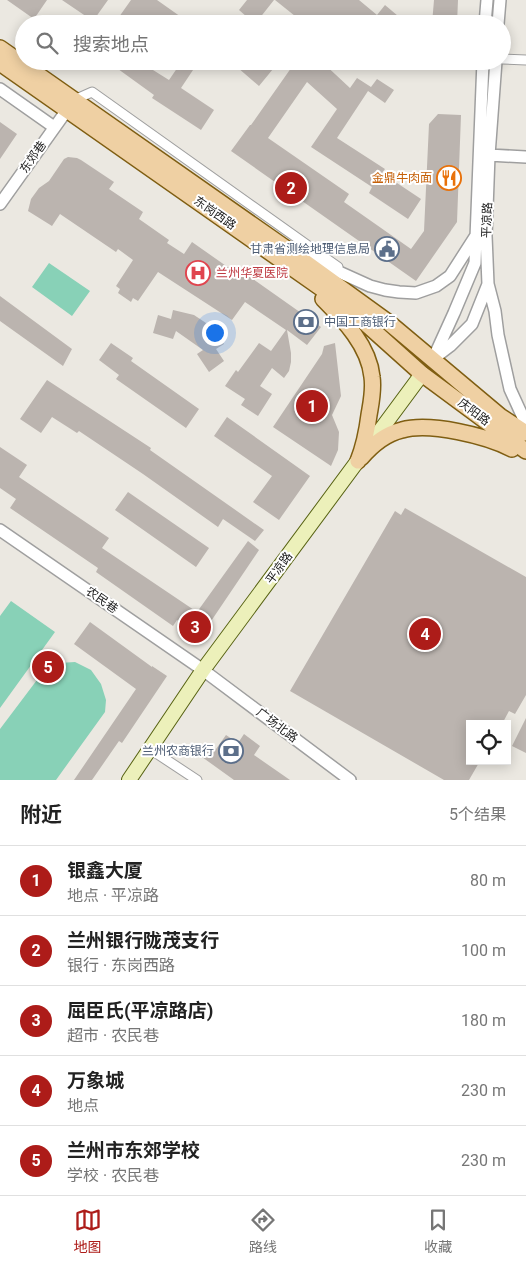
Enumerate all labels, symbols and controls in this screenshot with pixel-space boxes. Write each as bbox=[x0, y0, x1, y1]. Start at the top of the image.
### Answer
search box bbox=[15, 15, 511, 70]
icon: search bbox=[33, 29, 61, 57]
text: 搜索地点 bbox=[73, 33, 149, 56]
street label: 东郊巷 bbox=[17, 138, 49, 176]
restaurant icon: 金鼎牛肉面 bbox=[436, 165, 462, 191]
pin: 2 bbox=[275, 169, 307, 207]
place label: 金鼎牛肉面 bbox=[372, 171, 432, 185]
street label: 东岗西路 bbox=[191, 193, 239, 233]
street label: 平凉路 bbox=[479, 202, 495, 238]
public building icon: 甘肃省测绘地理信息局 bbox=[374, 236, 400, 262]
place label: 甘肃省测绘地理信息局 bbox=[250, 242, 370, 256]
hospital icon: 兰州华夏医院 bbox=[185, 260, 211, 286]
place label: 兰州华夏医院 bbox=[216, 266, 288, 280]
bank icon: 中国工商银行 bbox=[293, 309, 319, 335]
place label: 中国工商银行 bbox=[324, 315, 396, 329]
your location bbox=[202, 320, 228, 346]
pin: 1 bbox=[296, 387, 328, 425]
street label: 庆阳路 bbox=[455, 396, 493, 428]
street label: 平凉路 bbox=[263, 549, 295, 587]
street label: 农民巷 bbox=[83, 584, 121, 616]
pin: 3 bbox=[179, 608, 211, 646]
pin: 4 bbox=[409, 615, 441, 653]
pin: 5 bbox=[32, 648, 64, 686]
street label: 广场北路 bbox=[254, 705, 300, 745]
map controls bbox=[466, 720, 511, 765]
button: locate bbox=[466, 720, 511, 765]
bank icon: 兰州农商银行 bbox=[218, 738, 244, 764]
place label: 兰州农商银行 bbox=[142, 744, 214, 758]
text: 附近 bbox=[20, 803, 62, 827]
text: 5个结果 bbox=[449, 805, 506, 824]
text: 银鑫大厦 bbox=[67, 859, 143, 882]
text: 1 bbox=[31, 871, 41, 890]
text: 80 m bbox=[470, 871, 506, 890]
text: 地点 · 平凉路 bbox=[67, 886, 159, 905]
text: 兰州银行陇茂支行 bbox=[67, 929, 219, 952]
text: 2 bbox=[31, 941, 41, 960]
text: 100 m bbox=[461, 941, 506, 960]
text: 银行 · 东岗西路 bbox=[67, 956, 175, 975]
text: 屈臣氏(平凉路店) bbox=[67, 999, 213, 1022]
text: 3 bbox=[31, 1011, 41, 1030]
text: 180 m bbox=[461, 1011, 506, 1030]
text: 超市 · 农民巷 bbox=[67, 1026, 159, 1045]
text: 万象城 bbox=[67, 1069, 124, 1092]
text: 4 bbox=[31, 1081, 41, 1100]
text: 230 m bbox=[461, 1081, 506, 1100]
text: 地点 bbox=[67, 1096, 99, 1115]
text: 兰州市东郊学校 bbox=[67, 1139, 200, 1162]
text: 5 bbox=[31, 1151, 41, 1170]
text: 230 m bbox=[461, 1151, 506, 1170]
text: 学校 · 农民巷 bbox=[67, 1166, 159, 1185]
tab: 地图 bbox=[74, 1206, 102, 1256]
tab: 路线 bbox=[249, 1206, 277, 1256]
tab: 收藏 bbox=[424, 1206, 452, 1256]

